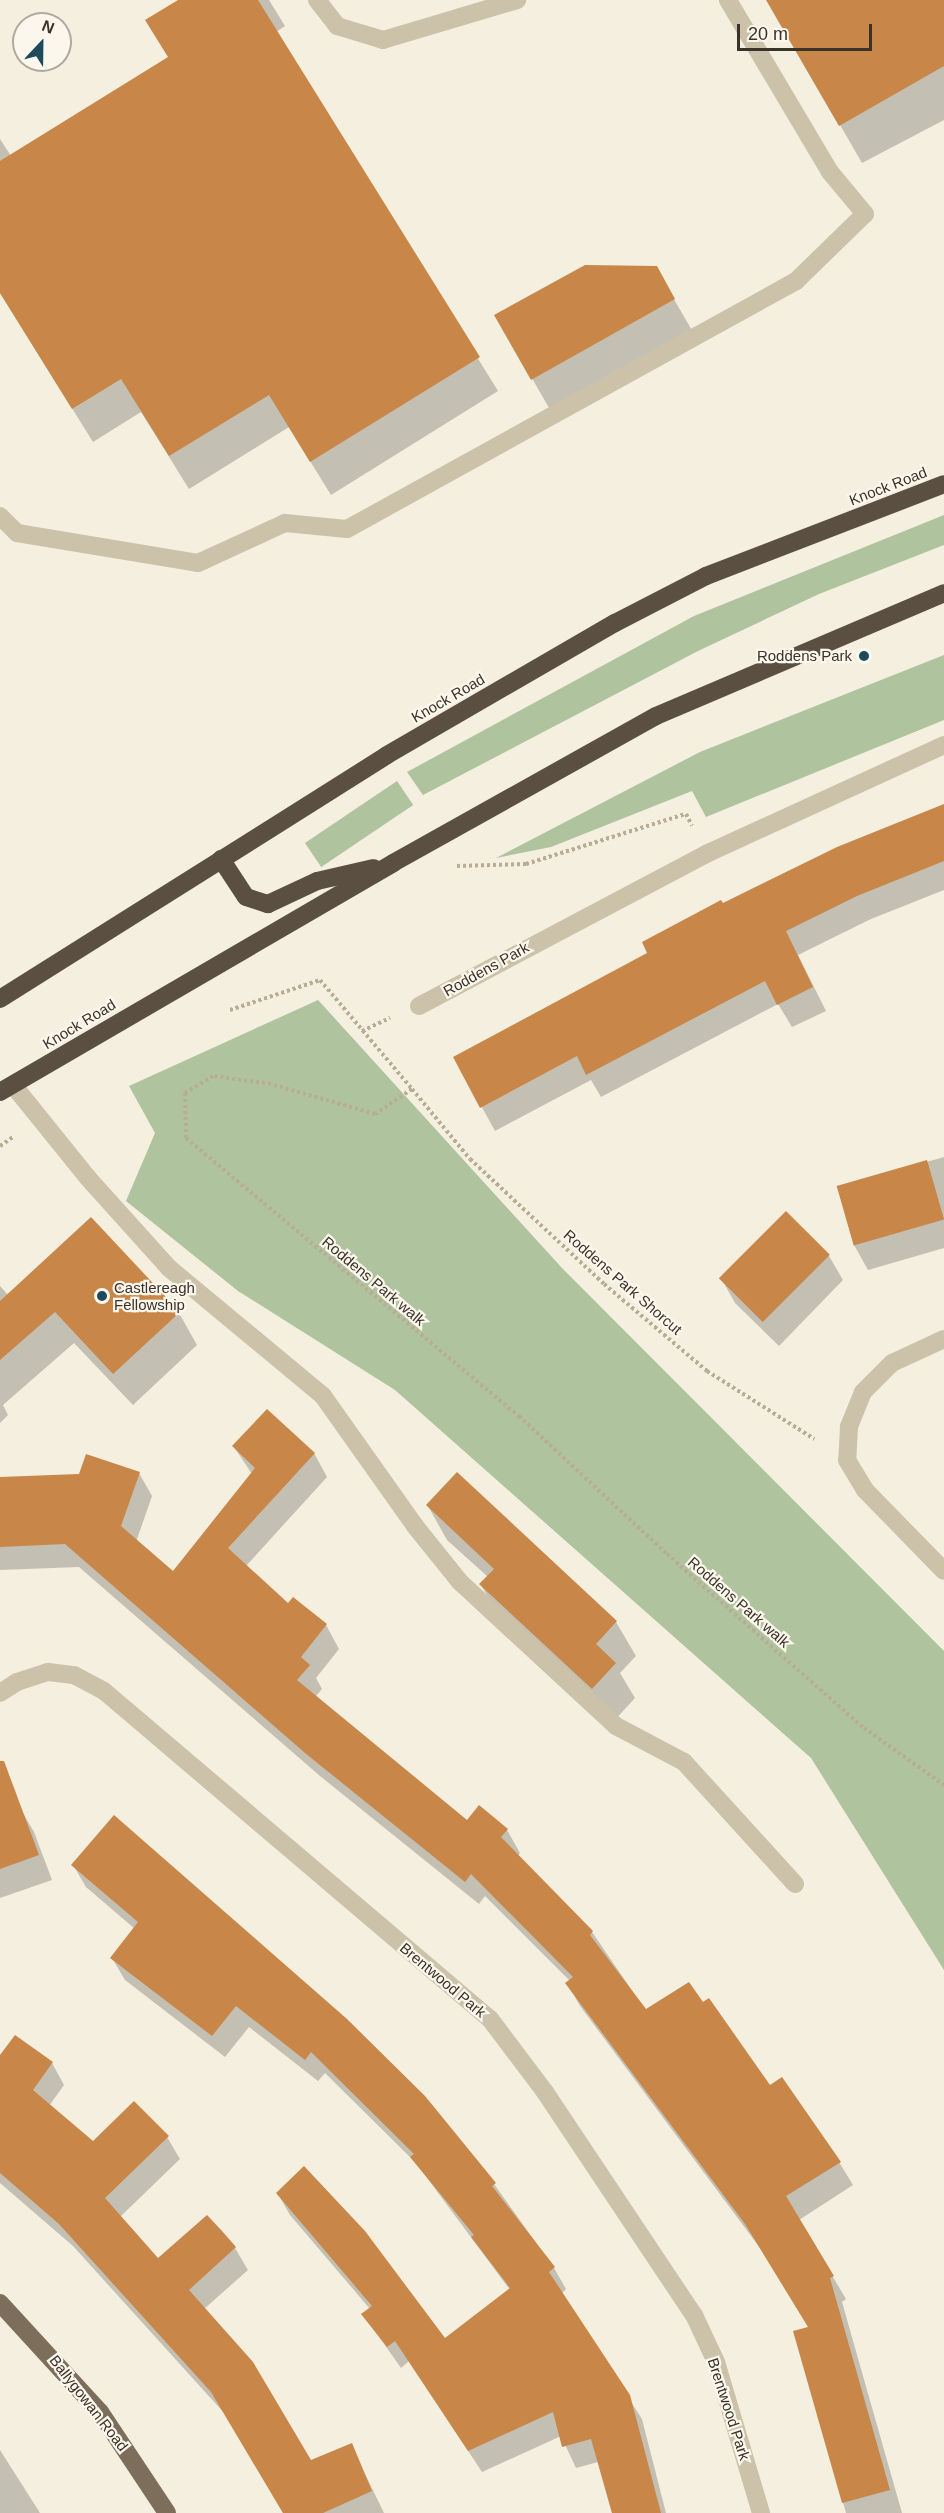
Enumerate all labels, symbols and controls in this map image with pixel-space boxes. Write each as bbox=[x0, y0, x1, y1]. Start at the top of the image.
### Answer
north arrow bbox=[12, 12, 72, 72]
scale bar bbox=[740, 12, 875, 50]
text: N bbox=[40, 17, 57, 37]
text: 20 m bbox=[748, 24, 788, 44]
street label: Knock Road bbox=[847, 463, 929, 509]
place label: Roddens Park bbox=[757, 647, 852, 665]
marker: Roddens Park bbox=[857, 649, 871, 663]
street label: Knock Road bbox=[408, 670, 488, 726]
street label: Roddens Park bbox=[440, 938, 532, 1000]
street label: Knock Road bbox=[39, 995, 119, 1053]
street label: Roddens Park Shorcut bbox=[560, 1226, 686, 1338]
street label: Roddens Park walk bbox=[319, 1233, 429, 1329]
place label: Castlereagh Fellowship bbox=[114, 1278, 195, 1313]
marker: Castlereagh Fellowship bbox=[95, 1289, 109, 1303]
street label: Roddens Park walk bbox=[684, 1553, 794, 1651]
street label: Brentwood Park bbox=[396, 1939, 490, 2021]
street label: Ballygowan Road bbox=[46, 2351, 132, 2455]
street label: Brentwood Park bbox=[704, 2355, 754, 2463]

